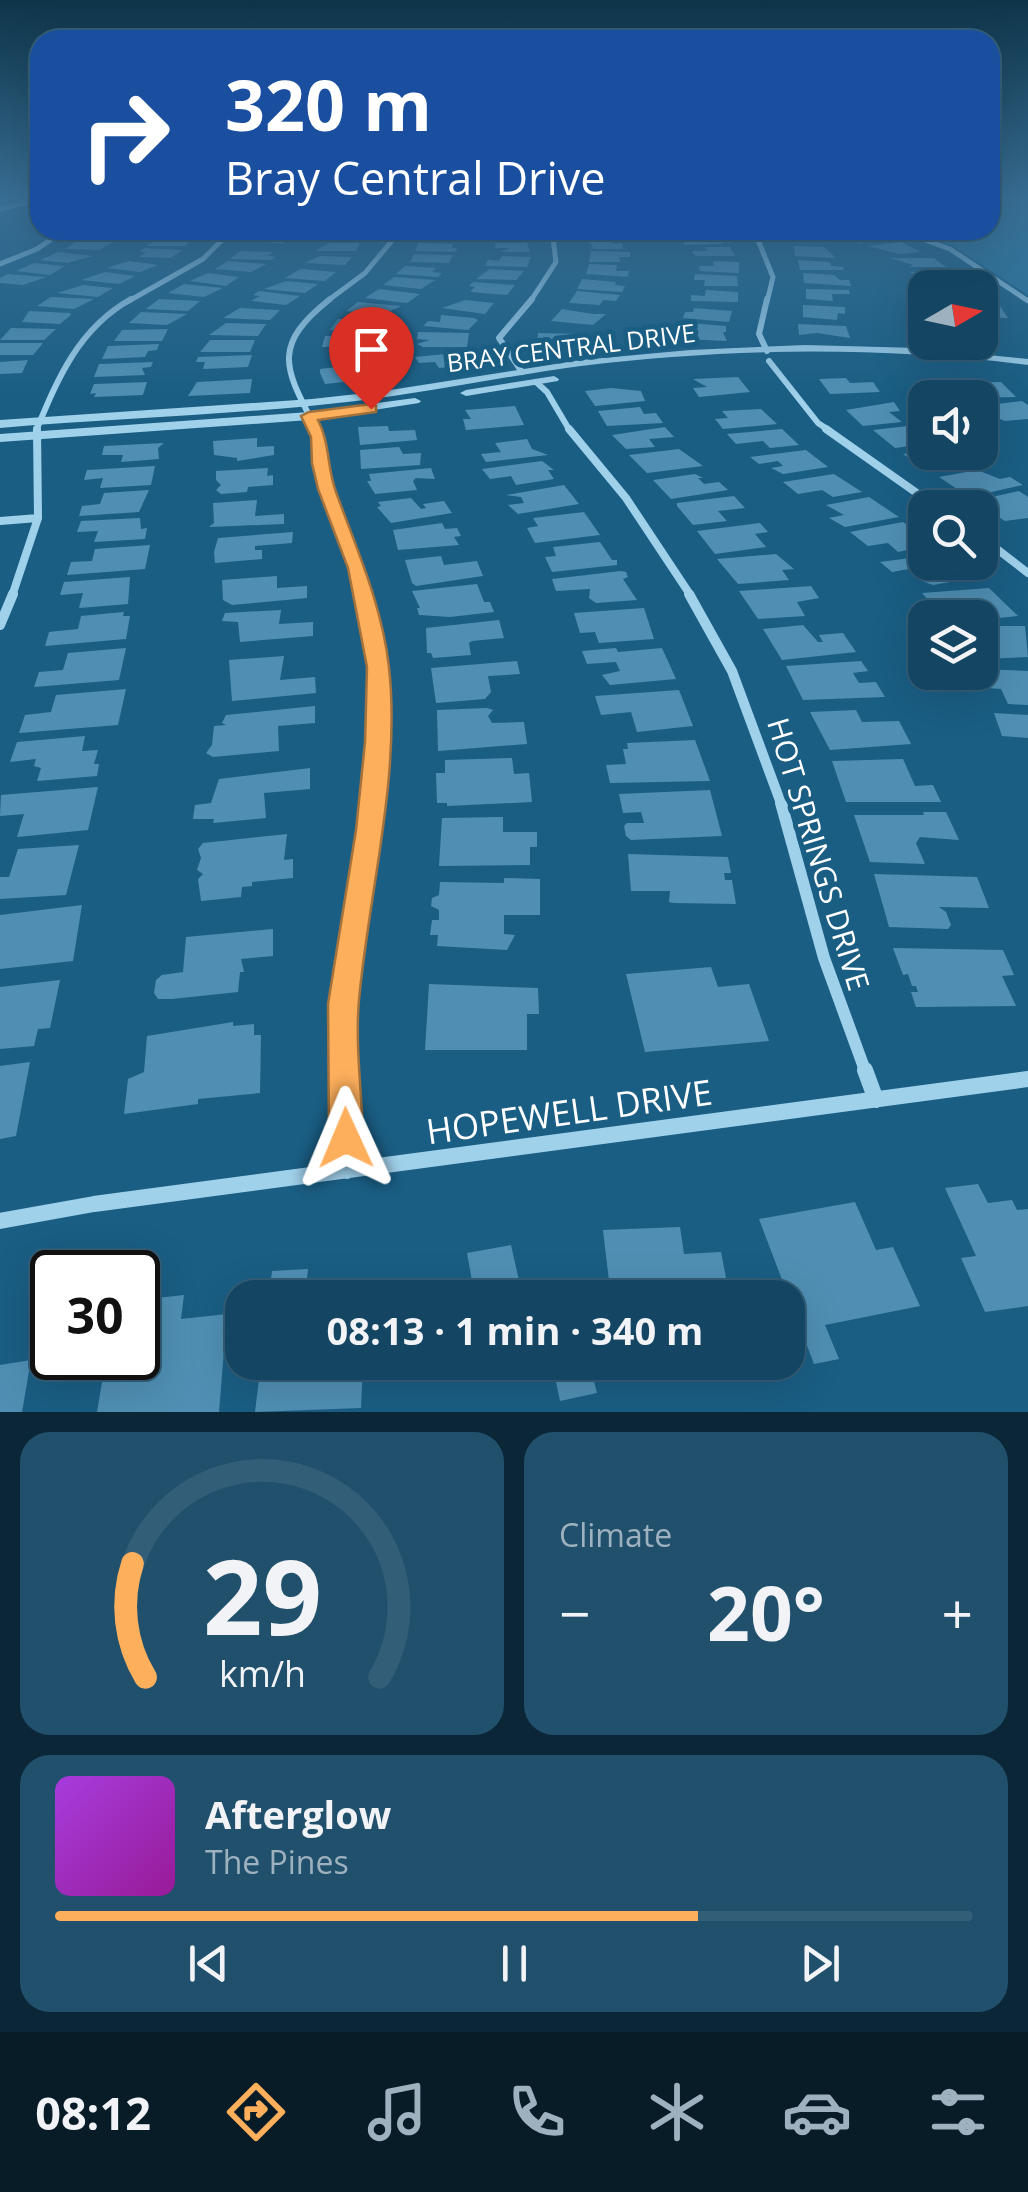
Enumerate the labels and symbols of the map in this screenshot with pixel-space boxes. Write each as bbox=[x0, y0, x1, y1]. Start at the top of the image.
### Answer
north arrow bbox=[908, 270, 998, 360]
pin bbox=[329, 307, 414, 410]
street label: BRAY CENTRAL DRIVE bbox=[445, 315, 697, 379]
street label: HOT SPRINGS DRIVE bbox=[758, 713, 880, 995]
street label: HOPEWELL DRIVE bbox=[423, 1068, 715, 1154]
position arrow bbox=[294, 1086, 398, 1190]
speed limit sign: 30 bbox=[30, 1250, 160, 1380]

